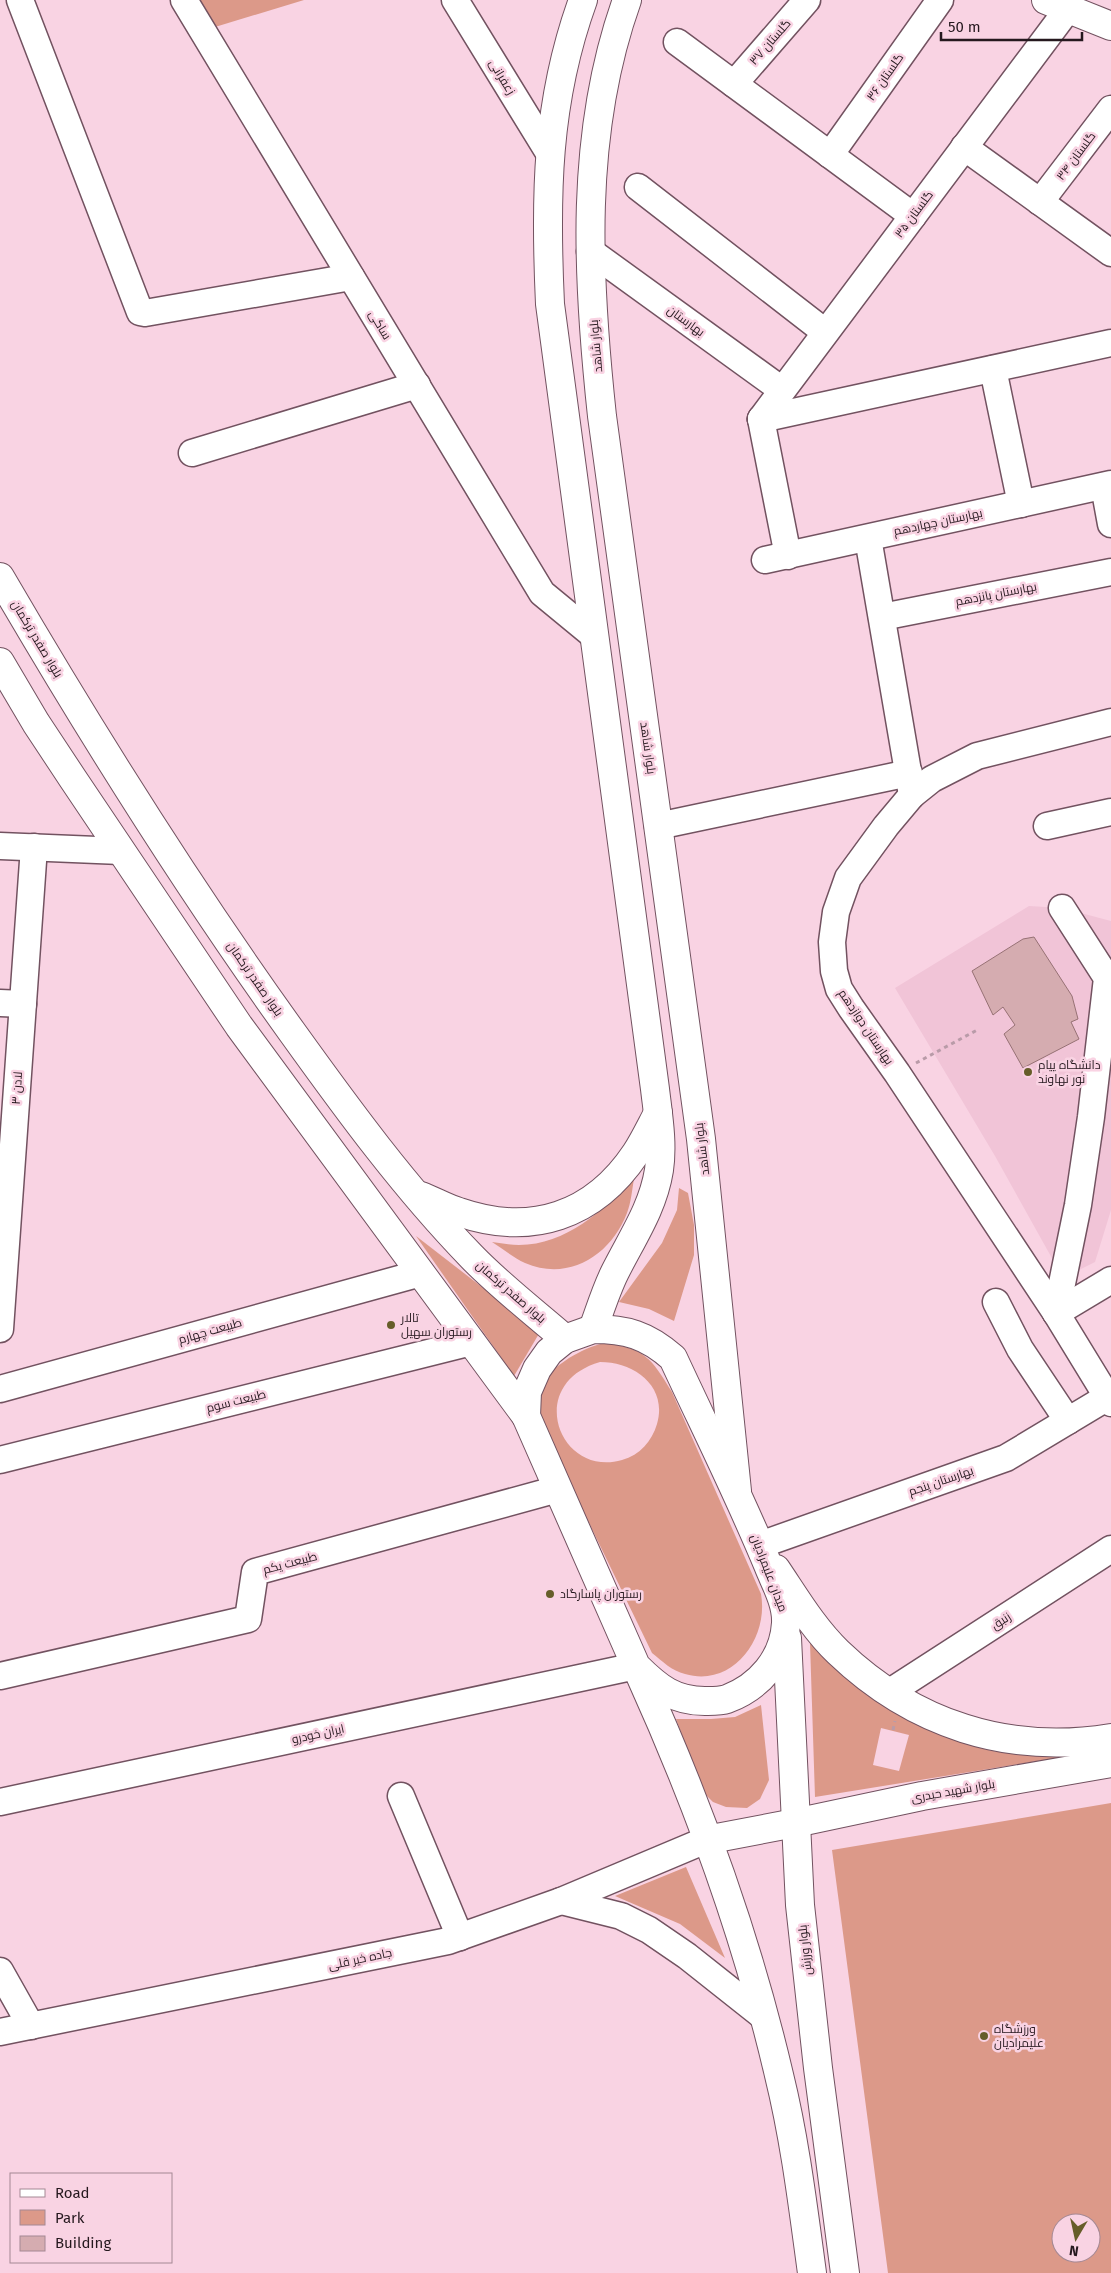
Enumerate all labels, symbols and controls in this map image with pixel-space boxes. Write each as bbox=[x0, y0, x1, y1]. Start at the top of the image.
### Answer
scale bar bbox=[941, 10, 1082, 42]
street label: گلستان ۳۷ bbox=[746, 16, 794, 68]
text: 50 m bbox=[948, 18, 981, 36]
street label: گلستان ۳۶ bbox=[864, 51, 906, 103]
street label: زعفرانی bbox=[486, 57, 518, 97]
street label: گلستان ۳۴ bbox=[1053, 129, 1099, 183]
street label: گلستان ۳۵ bbox=[892, 188, 936, 240]
street label: بهارستان bbox=[665, 303, 707, 339]
street label: ساکی bbox=[366, 308, 394, 342]
street label: بلوار شاهد bbox=[587, 319, 605, 373]
street label: بهارستان چهاردهم bbox=[892, 506, 984, 540]
street label: بهارستان پانزدهم bbox=[954, 579, 1038, 611]
street label: بلوار صفدر ترکمان bbox=[8, 598, 66, 680]
street label: بلوار شاهد bbox=[637, 721, 659, 775]
street label: بلوار صفدر ترکمان bbox=[224, 939, 286, 1019]
street label: بهارستان دوازدهم bbox=[835, 987, 896, 1068]
place label: دانشگاه پیام نور نهاوند bbox=[1038, 1058, 1101, 1086]
marker: دانشگاه پیام نور نهاوند bbox=[1022, 1066, 1034, 1078]
street label: لادن ۳ bbox=[9, 1071, 25, 1105]
street label: بلوار شاهد bbox=[692, 1122, 712, 1176]
street label: بلوار صفدر ترکمان bbox=[473, 1258, 549, 1326]
place label: تالار رستوران سهیل bbox=[400, 1311, 472, 1339]
street label: طبیعت چهارم bbox=[177, 1315, 244, 1349]
marker: تالار رستوران سهیل bbox=[385, 1319, 397, 1331]
street label: طبیعت سوم bbox=[205, 1387, 268, 1416]
street label: بهارستان پنجم bbox=[907, 1463, 976, 1501]
street label: میدان علیمرادیان bbox=[748, 1532, 790, 1614]
street label: طبیعت یکم bbox=[261, 1549, 319, 1578]
place label: رستوران پاسارگاد bbox=[560, 1587, 642, 1603]
marker: رستوران پاسارگاد bbox=[544, 1588, 556, 1600]
street label: زنبق bbox=[989, 1610, 1013, 1632]
street label: ایران خودرو bbox=[290, 1722, 346, 1746]
street label: بلوار شهید حیدری bbox=[910, 1777, 996, 1805]
street label: بلوار ورزش bbox=[795, 1924, 815, 1976]
street label: جاده خیر قلی bbox=[327, 1945, 393, 1973]
place label: ورزشگاه علیمرادیان bbox=[994, 2022, 1044, 2050]
marker: ورزشگاه علیمرادیان bbox=[978, 2030, 990, 2042]
legend bbox=[10, 2173, 172, 2263]
text: Road bbox=[55, 2184, 90, 2202]
text: Park bbox=[55, 2209, 85, 2227]
north arrow bbox=[1051, 2213, 1101, 2263]
text: Building bbox=[55, 2234, 111, 2252]
text: N bbox=[1068, 2241, 1080, 2259]

